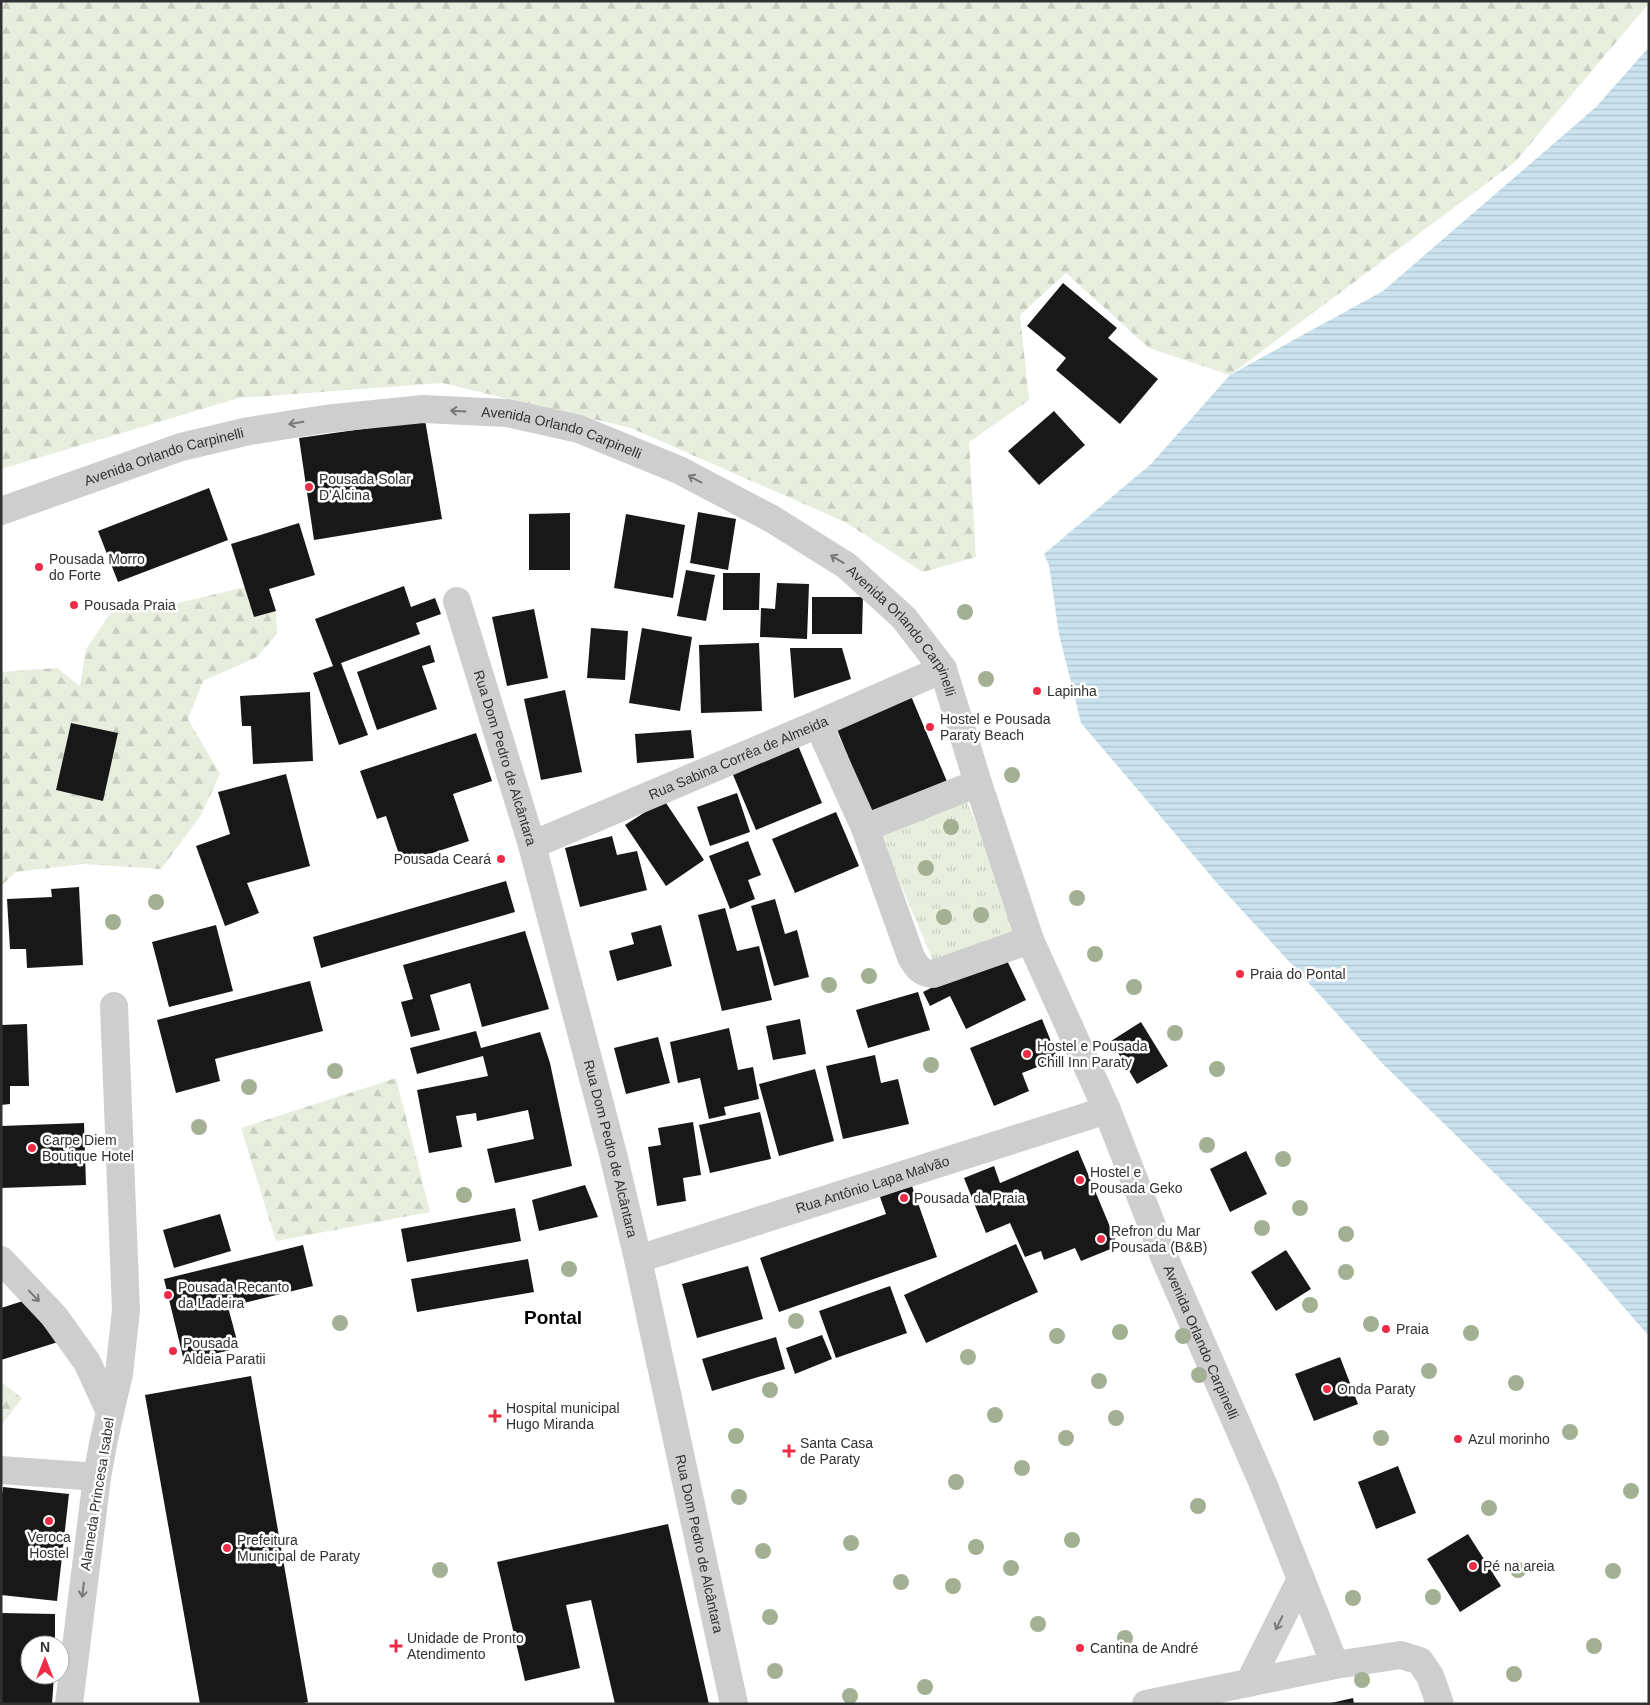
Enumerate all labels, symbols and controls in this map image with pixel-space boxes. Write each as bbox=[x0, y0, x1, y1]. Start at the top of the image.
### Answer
street label: Avenida Orlando Carpinelli bbox=[481, 404, 644, 462]
one-way arrow bbox=[450, 406, 466, 415]
one-way arrow bbox=[288, 419, 304, 429]
street label: Avenida Orlando Carpinelli bbox=[82, 425, 245, 489]
place label: Pousada Solar D'Alcina bbox=[319, 471, 411, 503]
one-way arrow bbox=[688, 474, 703, 484]
marker: Pousada Solar D'Alcina bbox=[303, 481, 315, 493]
place label: Pousada Morro do Forte bbox=[49, 551, 145, 583]
one-way arrow bbox=[830, 554, 844, 564]
marker: Pousada Morro do Forte bbox=[33, 561, 45, 573]
street label: Avenida Orlando Carpinelli bbox=[844, 562, 959, 698]
place label: Pousada Praia bbox=[84, 597, 176, 613]
marker: Pousada Praia bbox=[68, 599, 80, 611]
street label: Rua Dom Pedro de Alcântara bbox=[471, 668, 540, 847]
place label: Lapinha bbox=[1047, 683, 1097, 699]
marker: Lapinha bbox=[1031, 685, 1043, 697]
place label: Hostel e Pousada Paraty Beach bbox=[940, 711, 1051, 743]
street label: Rua Sabina Corrêa de Almeida bbox=[646, 713, 831, 803]
marker: Hostel e Pousada Paraty Beach bbox=[924, 721, 936, 733]
place label: Pousada Ceará bbox=[394, 851, 491, 867]
marker: Pousada Ceará bbox=[495, 853, 507, 865]
place label: Praia do Pontal bbox=[1250, 966, 1346, 982]
marker: Praia do Pontal bbox=[1234, 968, 1246, 980]
place label: Hostel e Pousada Chill Inn Paraty bbox=[1037, 1038, 1148, 1070]
marker: Hostel e Pousada Chill Inn Paraty bbox=[1021, 1048, 1033, 1060]
street label: Rua Dom Pedro de Alcântara bbox=[581, 1058, 641, 1239]
place label: Carpe Diem Boutique Hotel bbox=[42, 1132, 134, 1164]
marker: Carpe Diem Boutique Hotel bbox=[26, 1142, 38, 1154]
street label: Rua Antônio Lapa Malvão bbox=[794, 1153, 952, 1216]
place label: Hostel e Pousada Geko bbox=[1090, 1164, 1183, 1196]
marker: Hostel e Pousada Geko bbox=[1074, 1174, 1086, 1186]
place label: Pousada da Praia bbox=[914, 1190, 1026, 1206]
marker: Pousada da Praia bbox=[898, 1192, 910, 1204]
place label: Refron du Mar Pousada (B&B) bbox=[1111, 1223, 1208, 1255]
marker: Refron du Mar Pousada (B&B) bbox=[1095, 1233, 1107, 1245]
street label: Avenida Orlando Carpinelli bbox=[1161, 1262, 1242, 1422]
place label: Pousada Recanto da Ladeira bbox=[178, 1279, 290, 1311]
marker: Pousada Recanto da Ladeira bbox=[162, 1289, 174, 1301]
one-way arrow bbox=[28, 1290, 41, 1302]
district label: Pontal bbox=[524, 1307, 582, 1328]
place label: Praia bbox=[1396, 1321, 1429, 1337]
marker: Praia bbox=[1380, 1323, 1392, 1335]
place label: Pousada Aldeia Paratii bbox=[183, 1335, 266, 1367]
marker: Pousada Aldeia Paratii bbox=[167, 1345, 179, 1357]
place label: Onda Paraty bbox=[1337, 1381, 1416, 1397]
marker: Onda Paraty bbox=[1321, 1383, 1333, 1395]
place label: Hospital municipal Hugo Miranda bbox=[506, 1400, 620, 1432]
marker: Hospital municipal Hugo Miranda bbox=[488, 1409, 502, 1423]
street label: Alameda Princesa Isabel bbox=[77, 1416, 117, 1572]
place label: Azul morinho bbox=[1468, 1431, 1550, 1447]
marker: Azul morinho bbox=[1452, 1433, 1464, 1445]
place label: Santa Casa de Paraty bbox=[800, 1435, 873, 1467]
marker: Santa Casa de Paraty bbox=[782, 1444, 796, 1458]
street label: Rua Dom Pedro de Alcântara bbox=[672, 1453, 727, 1635]
marker: Veroca Hostel bbox=[43, 1515, 55, 1527]
place label: Veroca Hostel bbox=[27, 1529, 71, 1561]
place label: Prefeitura Municipal de Paraty bbox=[237, 1532, 360, 1564]
marker: Prefeitura Municipal de Paraty bbox=[221, 1542, 233, 1554]
place label: Pé na areia bbox=[1483, 1558, 1555, 1574]
marker: Pé na areia bbox=[1467, 1560, 1479, 1572]
one-way arrow bbox=[78, 1582, 88, 1598]
one-way arrow bbox=[1274, 1615, 1283, 1630]
place label: Unidade de Pronto Atendimento bbox=[407, 1630, 524, 1662]
north arrow bbox=[20, 1635, 70, 1685]
text: N bbox=[40, 1639, 50, 1655]
marker: Unidade de Pronto Atendimento bbox=[389, 1639, 403, 1653]
place label: Cantina de André bbox=[1090, 1640, 1198, 1656]
marker: Cantina de André bbox=[1074, 1642, 1086, 1654]

